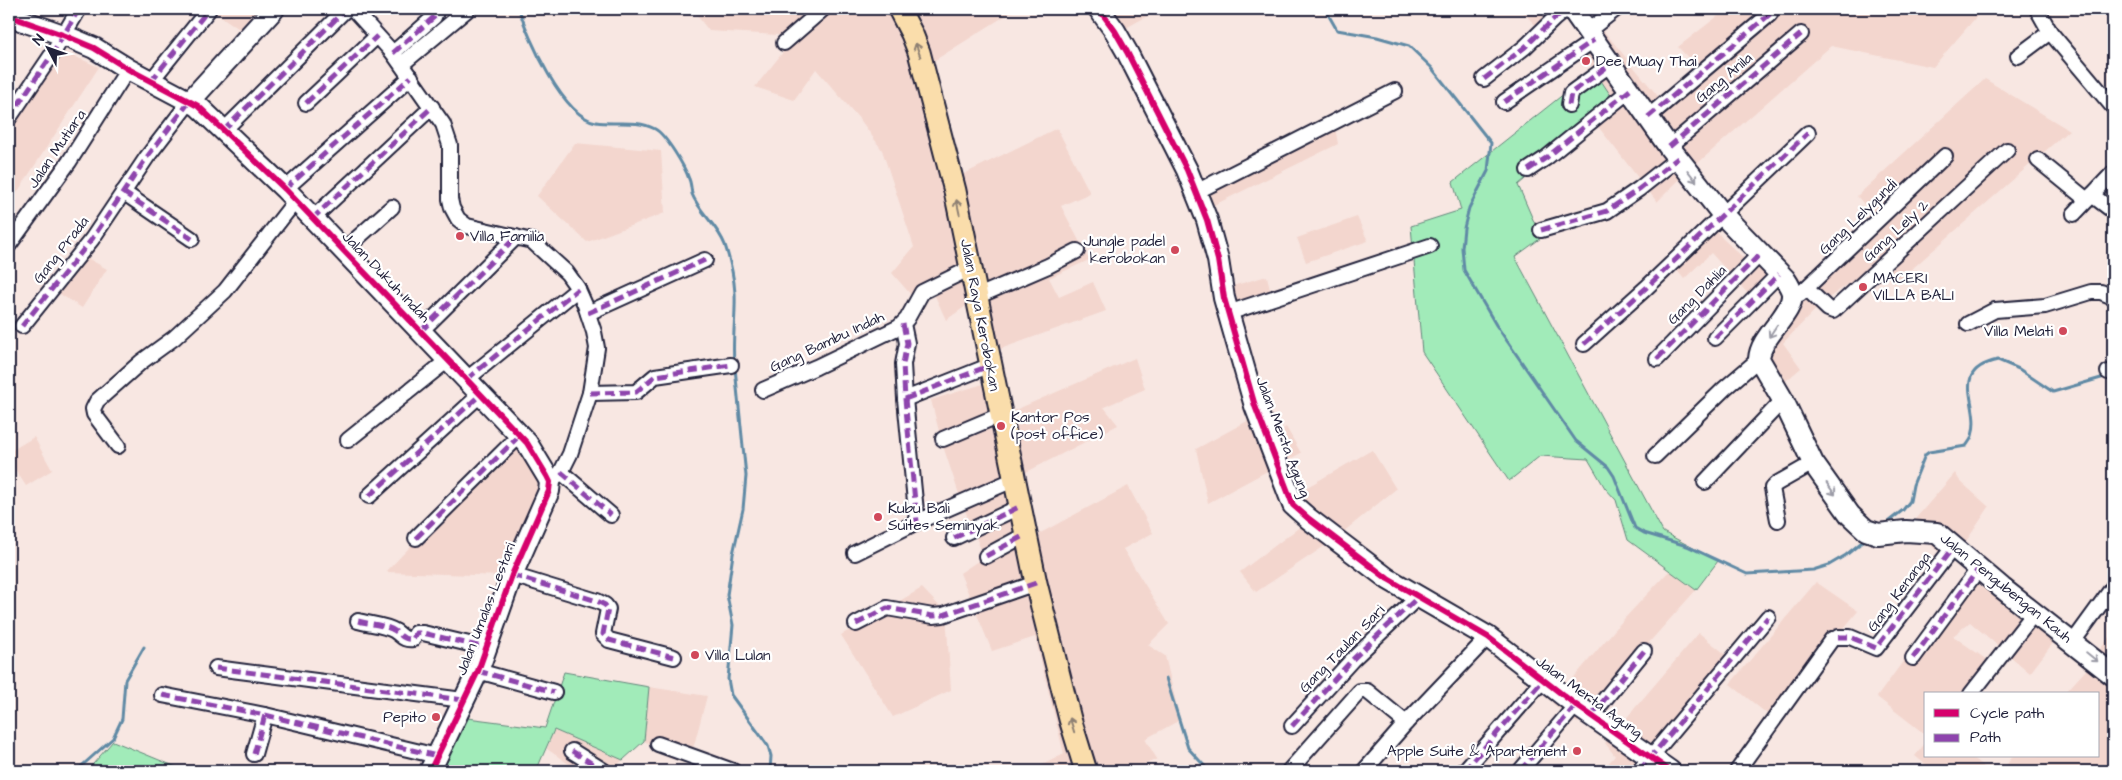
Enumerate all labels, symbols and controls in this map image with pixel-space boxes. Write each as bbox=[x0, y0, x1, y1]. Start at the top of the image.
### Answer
north arrow bbox=[22, 22, 72, 72]
text: N bbox=[29, 30, 50, 50]
one-way arrow bbox=[913, 43, 922, 58]
street label: Gang Anila bbox=[1691, 48, 1758, 109]
place label: Dee Muay Thai bbox=[1596, 51, 1697, 73]
marker: Dee Muay Thai bbox=[1580, 55, 1592, 67]
street label: Jalan Mutiara bbox=[23, 105, 91, 193]
one-way arrow bbox=[1687, 169, 1698, 182]
street label: Gang Lelygundi bbox=[1814, 174, 1903, 260]
street label: Gang Lely 2 bbox=[1859, 195, 1934, 268]
one-way arrow bbox=[953, 200, 963, 216]
street label: Gang Prada bbox=[28, 212, 95, 289]
place label: Villa Familia bbox=[470, 226, 545, 247]
street label: Jalan Dukuh Indah bbox=[337, 227, 435, 328]
marker: Villa Familia bbox=[454, 230, 466, 242]
place label: Jungle padel kerobokan bbox=[1084, 231, 1165, 269]
street label: Jalan Raya Kerobokan bbox=[954, 237, 1005, 393]
marker: Jungle padel kerobokan bbox=[1169, 244, 1181, 256]
street label: Gang Dahlia bbox=[1663, 260, 1732, 330]
place label: MACERI VILLA BALI bbox=[1873, 268, 1954, 306]
marker: MACERI VILLA BALI bbox=[1857, 281, 1869, 293]
street label: Gang Bambu Indah bbox=[766, 306, 888, 379]
place label: Villa Melati bbox=[1984, 321, 2054, 342]
one-way arrow bbox=[1767, 324, 1778, 338]
marker: Villa Melati bbox=[2057, 325, 2069, 337]
street label: Jalan Merta Agung bbox=[1249, 374, 1316, 501]
place label: Kantor Pos (post office) bbox=[1011, 407, 1103, 445]
marker: Kantor Pos (post office) bbox=[995, 420, 1007, 432]
one-way arrow bbox=[1826, 482, 1836, 496]
place label: Kubu Bali Suites Seminyak bbox=[888, 498, 1000, 537]
marker: Kubu Bali Suites Seminyak bbox=[872, 511, 884, 523]
street label: Jalan Pengubengan Kauh bbox=[1935, 528, 2077, 649]
street label: Jalan Umalas Lestari bbox=[451, 539, 521, 678]
street label: Gang Kenanga bbox=[1862, 548, 1937, 637]
street label: Gang Taulan Sari bbox=[1294, 600, 1391, 698]
place label: Villa Lulan bbox=[705, 645, 771, 666]
marker: Villa Lulan bbox=[689, 649, 701, 661]
street label: Jalan Merta Agung bbox=[1531, 651, 1647, 744]
one-way arrow bbox=[2085, 652, 2098, 663]
legend bbox=[1924, 692, 2100, 758]
text: Cycle path bbox=[1970, 703, 2045, 725]
place label: Pepito bbox=[383, 707, 427, 728]
marker: Pepito bbox=[430, 711, 442, 723]
one-way arrow bbox=[1067, 717, 1077, 733]
text: Path bbox=[1970, 727, 2001, 748]
place label: Apple Suite & Apartement bbox=[1387, 741, 1567, 762]
marker: Apple Suite & Apartement bbox=[1571, 745, 1583, 757]

